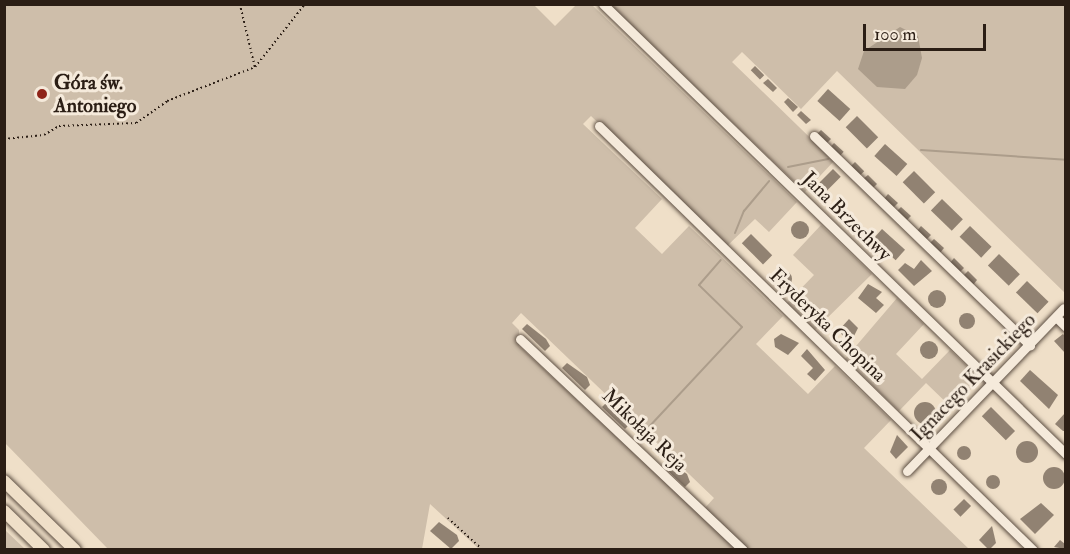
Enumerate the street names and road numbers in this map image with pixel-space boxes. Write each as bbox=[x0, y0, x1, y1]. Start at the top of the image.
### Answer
street label: Jana Brzechwy bbox=[797, 166, 897, 266]
street label: Fryderyka Chopina bbox=[765, 263, 891, 387]
street label: Ignacego Krasickiego bbox=[906, 308, 1040, 446]
street label: Mikołaja Reja bbox=[597, 383, 693, 477]

